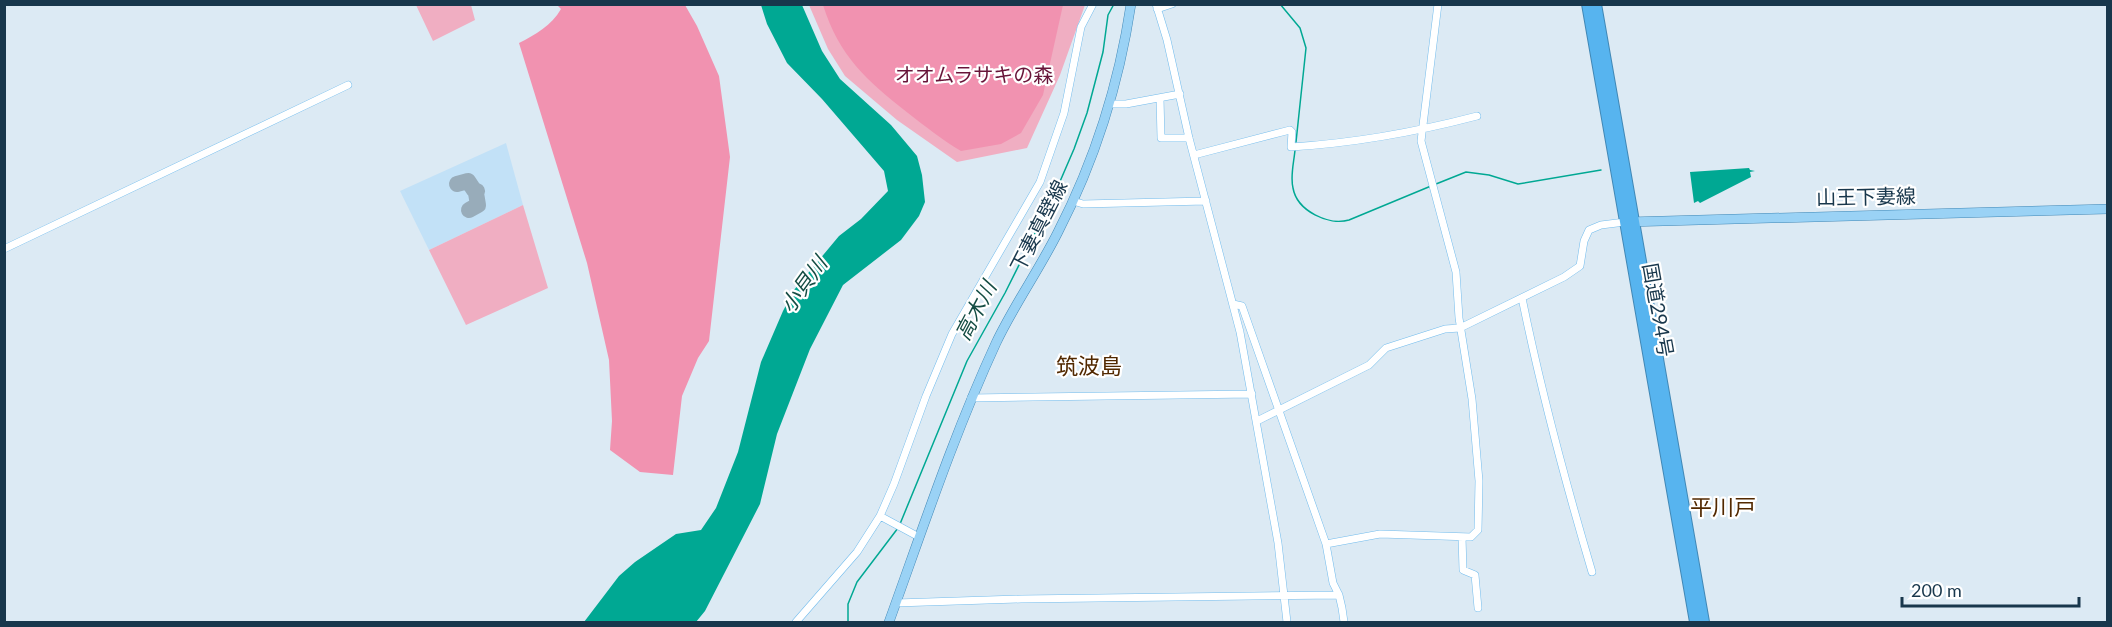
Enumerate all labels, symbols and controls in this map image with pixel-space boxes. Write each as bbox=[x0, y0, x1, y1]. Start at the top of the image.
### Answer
park label: オオムラサキの森 bbox=[895, 62, 1053, 86]
street label: 下妻真壁線 bbox=[1005, 176, 1072, 276]
street label: 山王下妻線 bbox=[1816, 183, 1916, 209]
water label: 小貝川 bbox=[774, 250, 833, 317]
street label: 国道294号 bbox=[1639, 261, 1679, 359]
water label: 高木川 bbox=[949, 275, 1001, 344]
district label: 筑波島 bbox=[1056, 352, 1122, 379]
district label: 平川戸 bbox=[1690, 493, 1756, 520]
scale bar bbox=[1902, 570, 2079, 608]
text: 200 m bbox=[1911, 579, 1962, 601]

